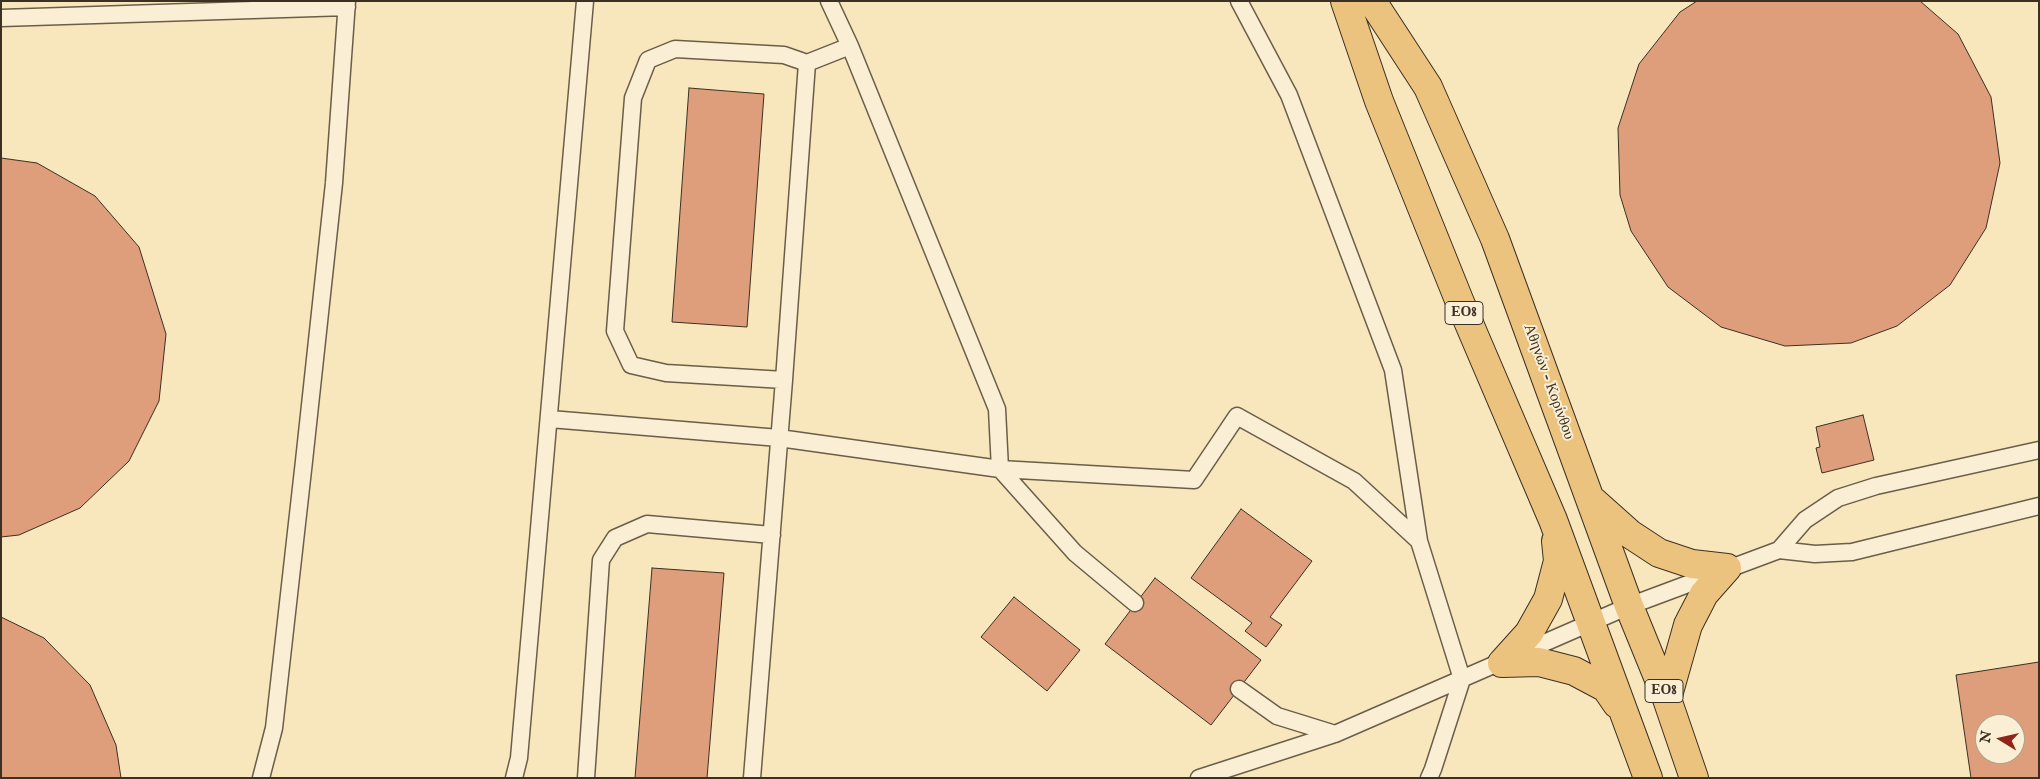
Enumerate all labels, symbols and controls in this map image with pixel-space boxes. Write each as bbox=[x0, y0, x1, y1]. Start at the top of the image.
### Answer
road number: ΕΟ8 bbox=[1445, 302, 1483, 324]
street label: Αθηνών - Κορίνθου bbox=[1519, 322, 1577, 442]
road number: ΕΟ8 bbox=[1645, 679, 1683, 702]
north arrow bbox=[1975, 714, 2025, 764]
text: N bbox=[1976, 729, 1996, 744]

